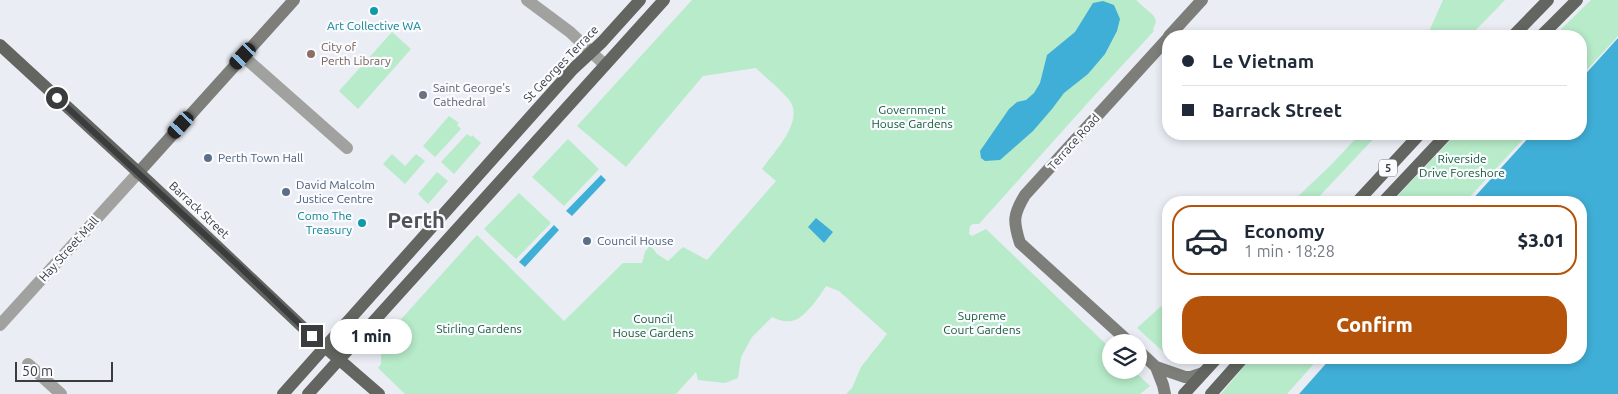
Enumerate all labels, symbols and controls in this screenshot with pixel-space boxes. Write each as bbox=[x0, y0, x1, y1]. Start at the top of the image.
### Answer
marker: Art Collective WA bbox=[368, 5, 380, 17]
place label: Art Collective WA bbox=[327, 19, 421, 32]
street label: St Georges Terrace bbox=[521, 23, 601, 105]
car bbox=[227, 40, 258, 72]
place label: City of Perth Library bbox=[321, 40, 391, 67]
marker: City of Perth Library bbox=[305, 48, 317, 60]
text: Le Vietnam bbox=[1212, 50, 1314, 72]
place label: Saint George's Cathedral bbox=[433, 81, 510, 108]
route start bbox=[46, 87, 68, 109]
marker: Saint George's Cathedral bbox=[417, 89, 429, 101]
text: Barrack Street bbox=[1212, 99, 1342, 121]
park label: Government House Gardens bbox=[871, 103, 953, 130]
car bbox=[165, 109, 196, 141]
street label: Terrace Road bbox=[1045, 111, 1102, 172]
place label: Perth Town Hall bbox=[218, 151, 303, 164]
marker: Perth Town Hall bbox=[202, 152, 214, 164]
park label: Riverside Drive Foreshore bbox=[1419, 152, 1505, 179]
road number: 5 bbox=[1379, 160, 1397, 177]
place label: David Malcolm Justice Centre bbox=[296, 178, 375, 205]
street label: Barrack Street bbox=[167, 179, 232, 241]
marker: David Malcolm Justice Centre bbox=[280, 186, 292, 198]
district label: Perth bbox=[387, 207, 445, 232]
place label: Como The Treasury bbox=[297, 209, 352, 236]
street label: Hay Street Mall bbox=[36, 214, 101, 284]
marker: Como The Treasury bbox=[356, 217, 368, 229]
icon: car bbox=[1184, 218, 1229, 263]
text: Economy bbox=[1244, 220, 1325, 242]
text: $3.01 bbox=[1517, 229, 1565, 251]
place label: Council House bbox=[597, 234, 674, 247]
marker: Council House bbox=[581, 235, 593, 247]
text: 1 min · 18:28 bbox=[1244, 242, 1335, 260]
button: Confirm bbox=[1182, 296, 1567, 354]
park label: Supreme Court Gardens bbox=[943, 309, 1021, 336]
park label: Council House Gardens bbox=[612, 312, 694, 339]
callout: 1 min bbox=[330, 318, 412, 354]
park label: Stirling Gardens bbox=[436, 322, 522, 335]
route end bbox=[301, 325, 323, 347]
text: 1 min bbox=[351, 327, 391, 345]
map controls bbox=[1102, 334, 1147, 379]
button: layers bbox=[1102, 334, 1147, 379]
scale bar bbox=[15, 359, 112, 382]
text: 50 m bbox=[22, 363, 53, 379]

